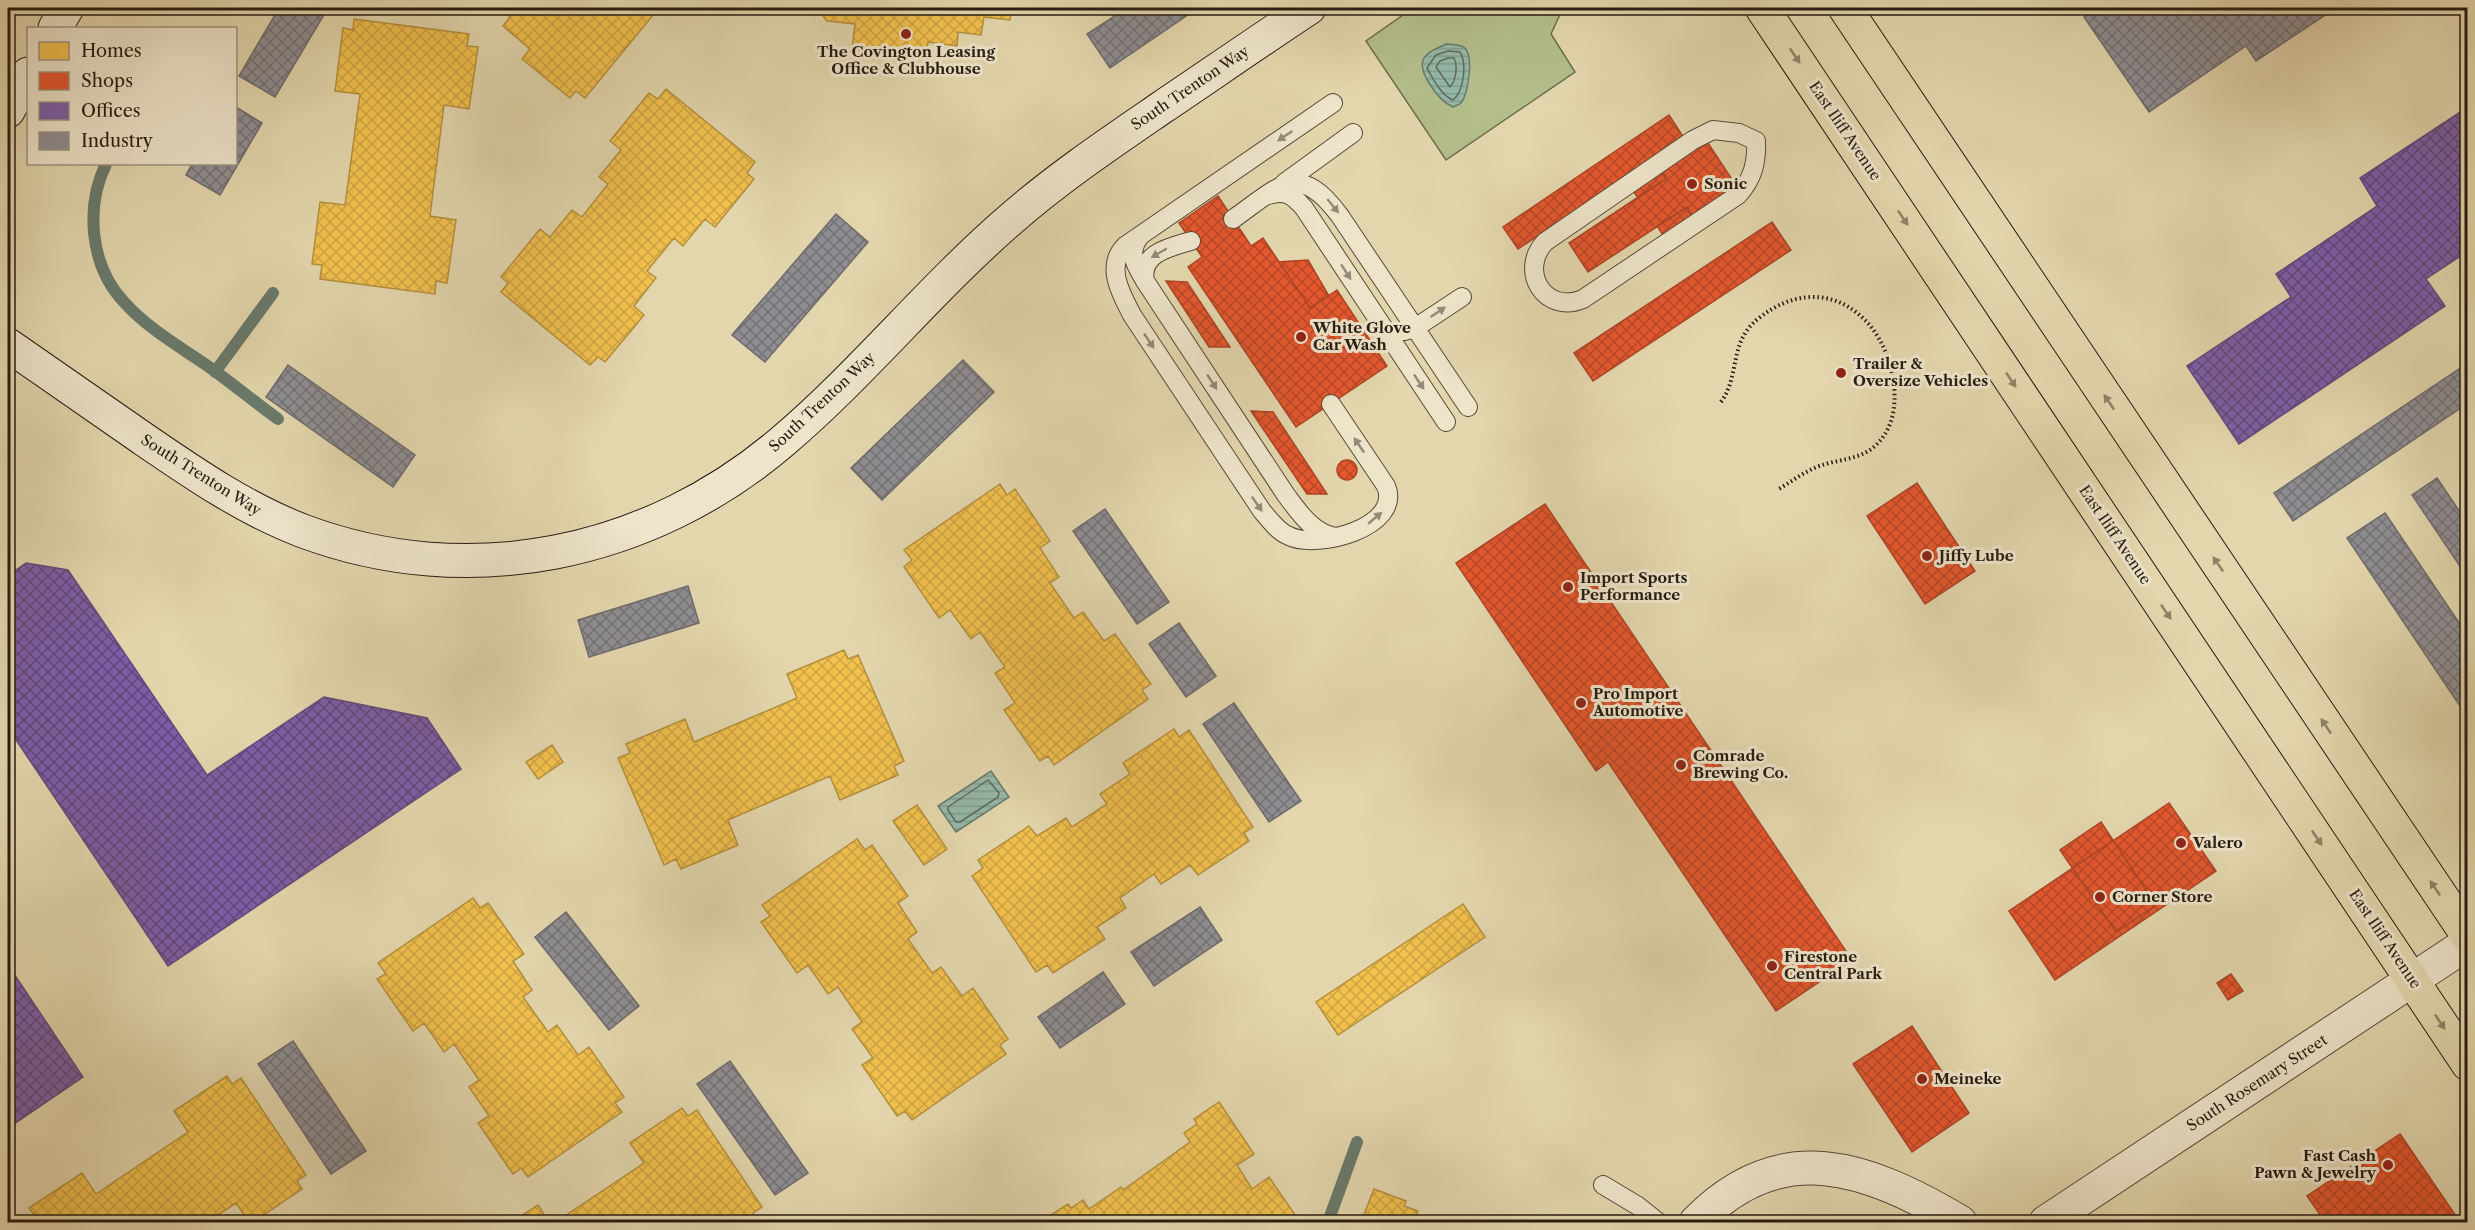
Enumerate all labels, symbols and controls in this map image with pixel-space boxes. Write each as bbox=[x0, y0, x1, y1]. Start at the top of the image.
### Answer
legend bbox=[27, 27, 237, 165]
marker: The Covington Leasing Office & Clubhouse bbox=[899, 27, 913, 41]
text: Homes bbox=[81, 40, 142, 62]
street label: South Trenton Way bbox=[1127, 41, 1253, 134]
place label: The Covington Leasing Office & Clubhouse bbox=[817, 42, 995, 78]
one-way arrow bbox=[1789, 48, 1800, 64]
text: Shops bbox=[81, 70, 133, 92]
street label: East Iliff Avenue bbox=[1805, 77, 1886, 184]
text: Offices bbox=[81, 100, 141, 122]
text: Industry bbox=[81, 130, 154, 152]
one-way arrow bbox=[1277, 130, 1293, 142]
place label: Sonic bbox=[1704, 174, 1747, 193]
marker: Sonic bbox=[1685, 177, 1699, 191]
one-way arrow bbox=[1326, 198, 1339, 214]
one-way arrow bbox=[1897, 210, 1909, 226]
one-way arrow bbox=[1151, 248, 1167, 259]
one-way arrow bbox=[1340, 264, 1351, 280]
one-way arrow bbox=[1430, 307, 1447, 318]
place label: White Glove Car Wash bbox=[1312, 318, 1411, 354]
marker: White Glove Car Wash bbox=[1294, 330, 1308, 344]
one-way arrow bbox=[1143, 333, 1154, 349]
street label: South Trenton Way bbox=[765, 347, 879, 456]
place label: Trailer & Oversize Vehicles bbox=[1853, 354, 1988, 390]
marker: Trailer & Oversize Vehicles bbox=[1834, 366, 1848, 380]
one-way arrow bbox=[2006, 372, 2017, 389]
one-way arrow bbox=[1413, 373, 1425, 389]
one-way arrow bbox=[1206, 374, 1217, 390]
one-way arrow bbox=[2104, 394, 2115, 410]
street label: South Trenton Way bbox=[138, 430, 265, 520]
one-way arrow bbox=[1353, 437, 1364, 453]
street label: East Iliff Avenue bbox=[2075, 481, 2156, 588]
one-way arrow bbox=[1251, 495, 1263, 511]
one-way arrow bbox=[1367, 512, 1382, 525]
place label: Jiffy Lube bbox=[1936, 546, 2014, 565]
marker: Jiffy Lube bbox=[1920, 549, 1934, 563]
one-way arrow bbox=[2212, 556, 2223, 572]
place label: Import Sports Performance bbox=[1580, 568, 1687, 604]
marker: Import Sports Performance bbox=[1561, 580, 1575, 594]
one-way arrow bbox=[2161, 604, 2172, 621]
place label: Pro Import Automotive bbox=[1592, 684, 1683, 720]
marker: Pro Import Automotive bbox=[1574, 696, 1588, 710]
one-way arrow bbox=[2321, 718, 2332, 734]
place label: Comrade Brewing Co. bbox=[1693, 746, 1788, 782]
marker: Comrade Brewing Co. bbox=[1674, 758, 1688, 772]
one-way arrow bbox=[2311, 829, 2323, 845]
place label: Valero bbox=[2192, 833, 2243, 852]
marker: Valero bbox=[2174, 836, 2188, 850]
one-way arrow bbox=[2430, 880, 2441, 896]
street label: East Iliff Avenue bbox=[2345, 885, 2426, 992]
place label: Corner Store bbox=[2112, 887, 2212, 906]
marker: Corner Store bbox=[2093, 890, 2107, 904]
place label: Firestone Central Park bbox=[1784, 947, 1883, 983]
marker: Firestone Central Park bbox=[1765, 959, 1779, 973]
one-way arrow bbox=[2434, 1013, 2445, 1030]
street label: South Rosemary Street bbox=[2183, 1030, 2331, 1135]
place label: Meineke bbox=[1934, 1069, 2002, 1088]
marker: Meineke bbox=[1915, 1072, 1929, 1086]
place label: Fast Cash Pawn & Jewelry bbox=[2254, 1146, 2377, 1182]
marker: Fast Cash Pawn & Jewelry bbox=[2381, 1158, 2395, 1172]

